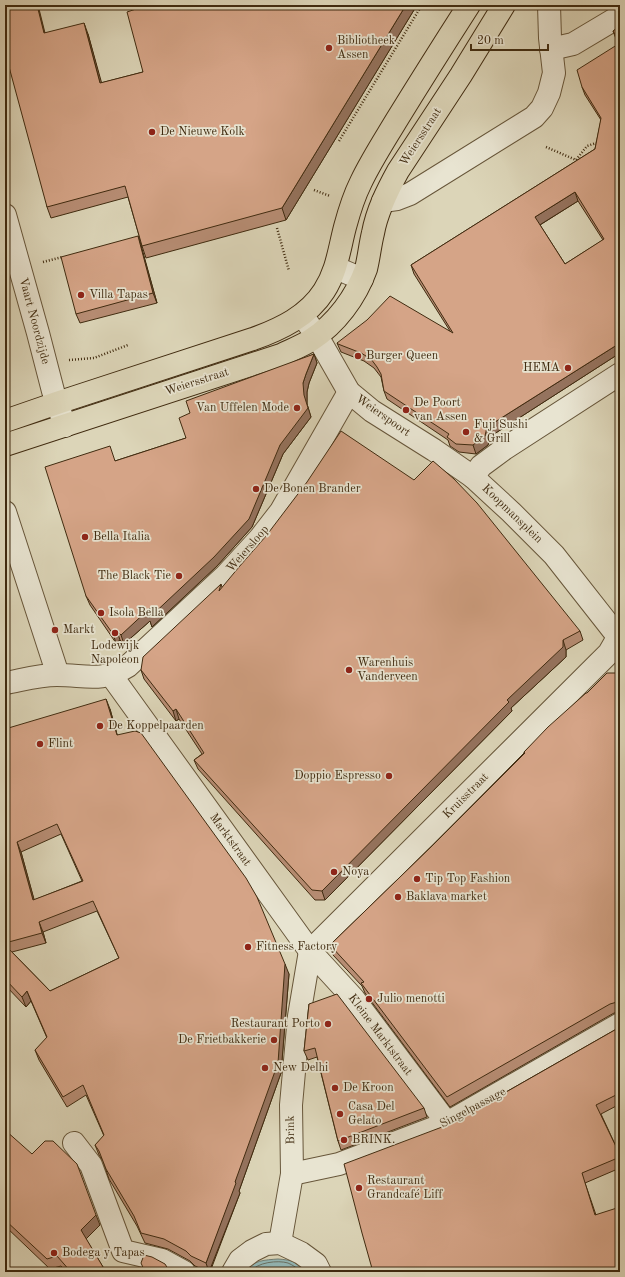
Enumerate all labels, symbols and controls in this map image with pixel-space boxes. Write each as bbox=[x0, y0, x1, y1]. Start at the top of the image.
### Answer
scale bar bbox=[471, 26, 548, 52]
place label: Bibliotheek Assen bbox=[337, 35, 395, 61]
text: 20 m bbox=[477, 35, 504, 47]
marker: Bibliotheek Assen bbox=[324, 43, 334, 53]
street label: Weiersstraat bbox=[398, 106, 444, 168]
place label: De Nieuwe Kolk bbox=[160, 126, 245, 138]
marker: De Nieuwe Kolk bbox=[147, 127, 157, 137]
street label: Vaart Noordzijde bbox=[17, 276, 51, 366]
place label: Villa Tapas bbox=[89, 289, 148, 301]
marker: Villa Tapas bbox=[76, 290, 86, 300]
place label: Burger Queen bbox=[366, 350, 439, 362]
marker: Burger Queen bbox=[353, 351, 363, 361]
place label: HEMA bbox=[523, 362, 560, 374]
marker: HEMA bbox=[563, 363, 573, 373]
street label: Weiersstraat bbox=[164, 366, 230, 398]
street label: Weierspoort bbox=[354, 393, 412, 439]
place label: De Poort van Assen bbox=[414, 397, 468, 423]
place label: Van Uffelen Mode bbox=[196, 402, 289, 414]
marker: Van Uffelen Mode bbox=[292, 403, 302, 413]
marker: De Poort van Assen bbox=[401, 405, 411, 415]
place label: Fuji Sushi & Grill bbox=[474, 419, 528, 445]
marker: Fuji Sushi & Grill bbox=[461, 427, 471, 437]
street label: Koopmansplein bbox=[479, 482, 545, 546]
place label: De Bonen Brander bbox=[264, 483, 361, 495]
marker: De Bonen Brander bbox=[251, 484, 261, 494]
street label: Weiersloop bbox=[225, 523, 271, 575]
place label: Bella Italia bbox=[93, 531, 150, 543]
marker: Bella Italia bbox=[80, 532, 90, 542]
place label: The Black Tie bbox=[97, 570, 171, 582]
marker: The Black Tie bbox=[174, 571, 184, 581]
place label: Isola Bella bbox=[109, 607, 164, 619]
marker: Isola Bella bbox=[96, 608, 106, 618]
place label: Markt bbox=[63, 624, 94, 636]
marker: Markt bbox=[50, 625, 60, 635]
marker: Lodewijk Napoleon bbox=[110, 628, 120, 638]
place label: Lodewijk Napoleon bbox=[91, 640, 140, 666]
place label: Warenhuis Vanderveen bbox=[357, 657, 418, 683]
marker: Warenhuis Vanderveen bbox=[344, 665, 354, 675]
place label: De Koppelpaarden bbox=[108, 720, 204, 732]
marker: De Koppelpaarden bbox=[95, 721, 105, 731]
place label: Flint bbox=[48, 738, 73, 750]
marker: Flint bbox=[35, 739, 45, 749]
place label: Doppio Espresso bbox=[294, 770, 381, 782]
marker: Doppio Espresso bbox=[384, 771, 394, 781]
street label: Kruisstraat bbox=[441, 771, 491, 821]
street label: Marktstraat bbox=[207, 812, 253, 868]
place label: Noya bbox=[342, 866, 369, 878]
marker: Noya bbox=[329, 867, 339, 877]
place label: Tip Top Fashion bbox=[425, 873, 511, 885]
marker: Tip Top Fashion bbox=[412, 874, 422, 884]
place label: Baklava market bbox=[406, 891, 487, 903]
marker: Baklava market bbox=[393, 892, 403, 902]
place label: Fitness Factory bbox=[256, 941, 338, 953]
marker: Fitness Factory bbox=[243, 942, 253, 952]
street label: Kleine Marktstraat bbox=[346, 992, 414, 1078]
place label: Julio menotti bbox=[377, 993, 445, 1005]
marker: Julio menotti bbox=[364, 994, 374, 1004]
place label: Restaurant Porto bbox=[231, 1018, 320, 1030]
marker: Restaurant Porto bbox=[323, 1019, 333, 1029]
place label: De Frietbakkerie bbox=[178, 1034, 266, 1046]
marker: De Frietbakkerie bbox=[269, 1035, 279, 1045]
place label: New Delhi bbox=[273, 1062, 328, 1074]
marker: New Delhi bbox=[260, 1063, 270, 1073]
place label: De Kroon bbox=[343, 1082, 394, 1094]
marker: De Kroon bbox=[330, 1083, 340, 1093]
street label: Singelpassage bbox=[438, 1085, 508, 1130]
place label: Casa Del Gelato bbox=[348, 1101, 395, 1127]
marker: Casa Del Gelato bbox=[335, 1109, 345, 1119]
street label: Brink bbox=[285, 1115, 297, 1145]
place label: BRINK. bbox=[352, 1134, 395, 1146]
marker: BRINK. bbox=[339, 1135, 349, 1145]
place label: Restaurant Grandcafé Liff bbox=[367, 1175, 443, 1201]
marker: Restaurant Grandcafé Liff bbox=[354, 1183, 364, 1193]
place label: Bodega y Tapas bbox=[62, 1247, 145, 1259]
marker: Bodega y Tapas bbox=[49, 1248, 59, 1258]

